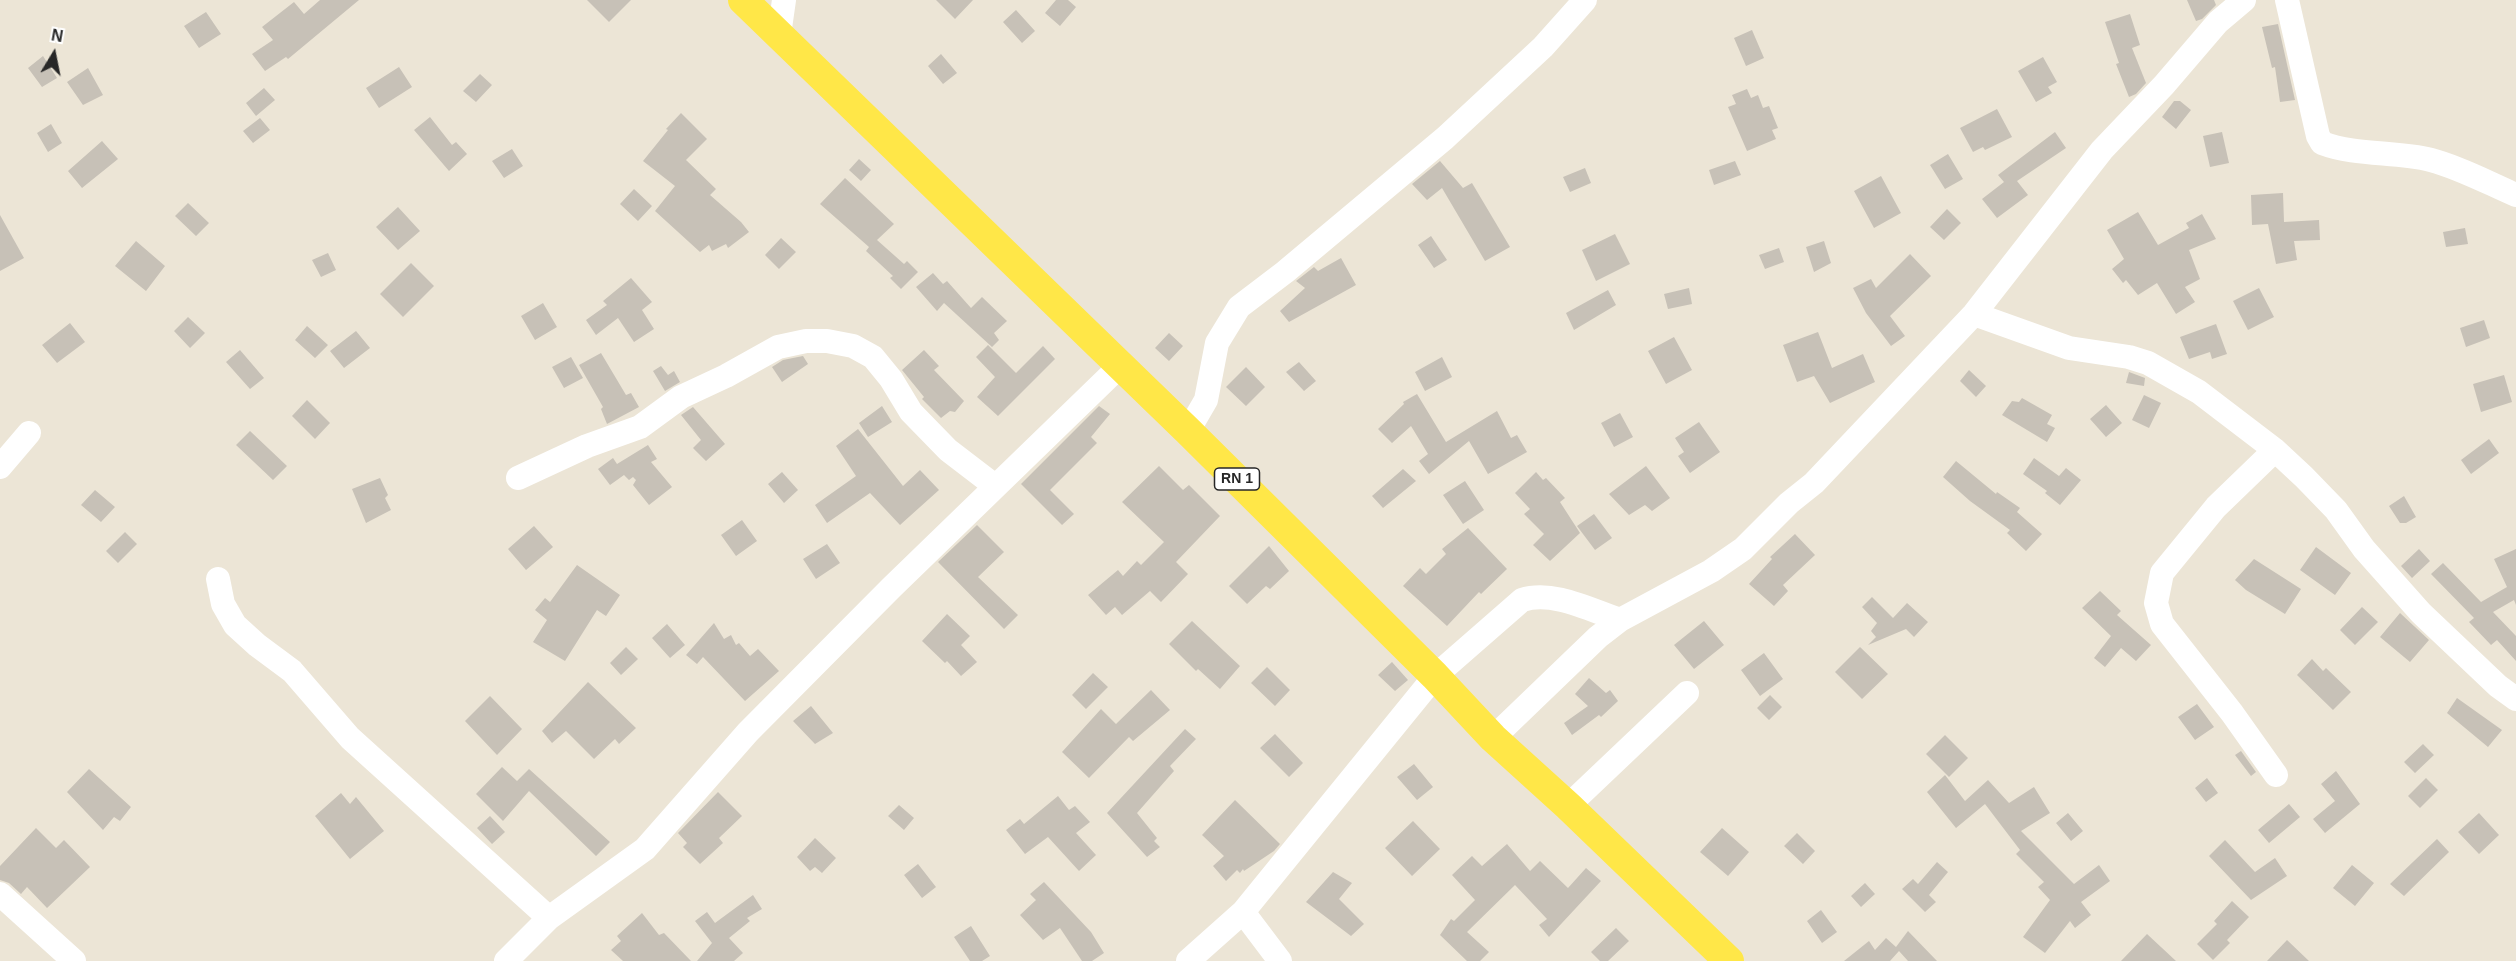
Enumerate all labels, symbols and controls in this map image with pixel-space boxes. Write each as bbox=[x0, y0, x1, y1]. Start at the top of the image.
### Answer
north arrow bbox=[24, 24, 84, 84]
text: N bbox=[50, 26, 64, 45]
road number: RN 1 bbox=[1214, 468, 1260, 490]

